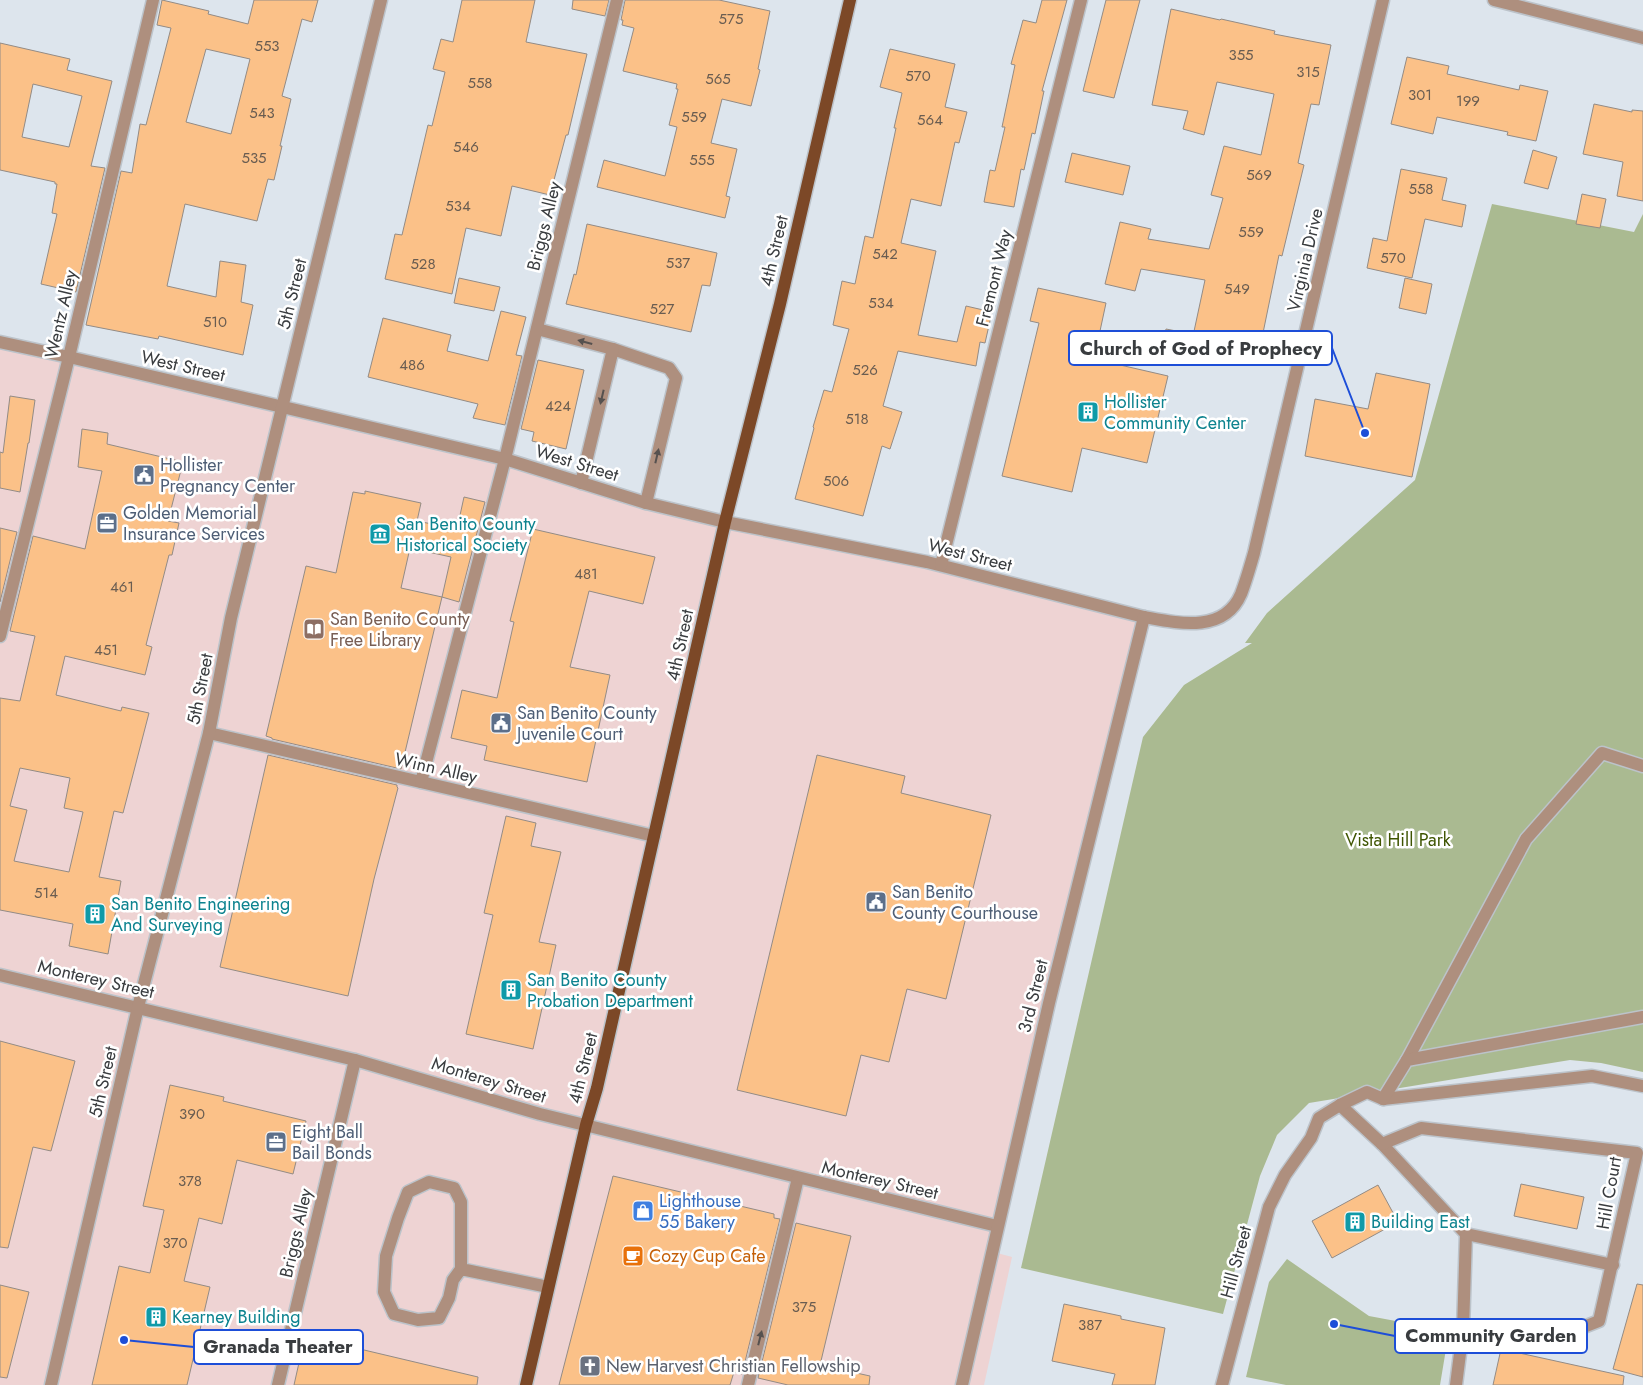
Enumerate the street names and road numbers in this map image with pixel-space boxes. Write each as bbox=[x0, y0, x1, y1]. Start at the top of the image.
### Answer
street label: Briggs Alley bbox=[520, 179, 568, 273]
street label: Virginia Drive bbox=[1280, 206, 1330, 314]
street label: 4th Street bbox=[753, 212, 795, 289]
street label: Fremont Way bbox=[969, 227, 1019, 329]
street label: 5th Street bbox=[271, 255, 314, 332]
street label: Wentz Alley bbox=[38, 267, 84, 361]
street label: West Street bbox=[138, 344, 228, 388]
street label: West Street bbox=[532, 438, 622, 488]
street label: West Street bbox=[925, 532, 1015, 578]
street label: 4th Street bbox=[660, 606, 700, 683]
street label: 5th Street bbox=[180, 650, 220, 727]
street label: Winn Alley bbox=[392, 746, 480, 790]
street label: Monterey Street bbox=[35, 953, 157, 1005]
street label: 3rd Street bbox=[1011, 956, 1055, 1035]
street label: 4th Street bbox=[562, 1029, 605, 1106]
street label: 5th Street bbox=[82, 1043, 124, 1120]
street label: Monterey Street bbox=[428, 1050, 550, 1110]
street label: Monterey Street bbox=[819, 1154, 941, 1206]
street label: Hill Court bbox=[1590, 1154, 1628, 1231]
street label: Briggs Alley bbox=[273, 1186, 319, 1280]
street label: Hill Street bbox=[1214, 1222, 1258, 1301]

